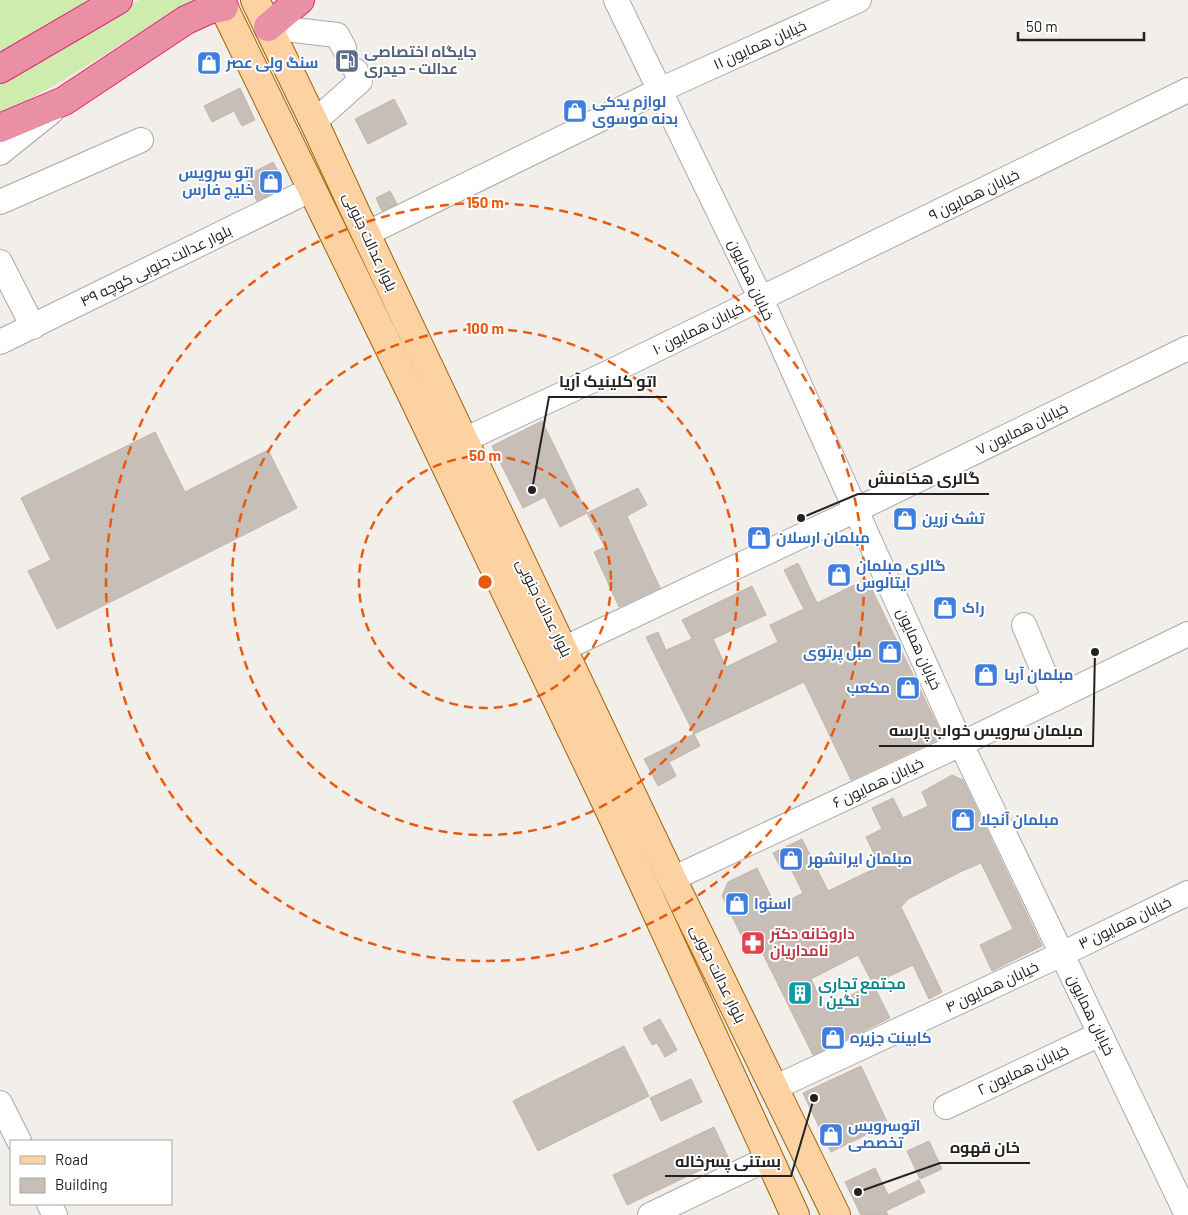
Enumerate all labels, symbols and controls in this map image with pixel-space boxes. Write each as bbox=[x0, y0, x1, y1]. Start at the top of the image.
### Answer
scale bar bbox=[1018, 10, 1144, 42]
street label: خیابان همایون ۱۱ bbox=[710, 16, 810, 74]
text: 50 m bbox=[1026, 17, 1058, 35]
place label: جایگاه اختصاصی عدالت - حیدری bbox=[364, 42, 477, 78]
fuel station icon: جایگاه اختصاصی عدالت - حیدری bbox=[334, 48, 360, 74]
shop icon: سنگ ولی عصر bbox=[196, 50, 222, 76]
place label: سنگ ولی عصر bbox=[225, 53, 318, 72]
place label: لوازم یدکی بدنه موسوی bbox=[592, 92, 678, 128]
shop icon: لوازم یدکی بدنه موسوی bbox=[562, 98, 588, 124]
place label: اتو سرویس خلیج فارس bbox=[179, 163, 254, 200]
street label: خیابان همایون ۹ bbox=[925, 164, 1023, 226]
shop icon: اتو سرویس خلیج فارس bbox=[258, 169, 284, 195]
street label: بلوار عدالت جنوبی bbox=[338, 189, 402, 295]
text: 150 m bbox=[466, 193, 504, 211]
street label: بلوار عدالت جنوبی کوچه ۴۹ bbox=[77, 221, 235, 311]
street label: خیابان همایون bbox=[723, 236, 779, 324]
street label: خیابان همایون ۱۰ bbox=[649, 298, 747, 360]
text: 100 m bbox=[466, 319, 504, 337]
callout: اتو کلینیک آریا bbox=[549, 366, 667, 397]
text: اتو کلینیک آریا bbox=[559, 371, 657, 391]
street label: خیابان همایون ۷ bbox=[973, 398, 1071, 460]
text: 50 m bbox=[469, 446, 501, 464]
callout: گالری هخامنش bbox=[858, 463, 989, 494]
text: گالری هخامنش bbox=[868, 468, 980, 488]
shop icon: تشک زرین bbox=[892, 506, 918, 532]
place label: تشک زرین bbox=[922, 509, 985, 528]
shop icon: مبلمان ارسلان bbox=[746, 525, 772, 551]
place label: مبلمان ارسلان bbox=[776, 528, 870, 547]
street label: بلوار عدالت جنوبی bbox=[512, 555, 576, 661]
place label: گالری مبلمان ایتالوس bbox=[856, 556, 946, 592]
shop icon: گالری مبلمان ایتالوس bbox=[826, 562, 852, 588]
centre of rings bbox=[476, 573, 494, 591]
shop icon: راک bbox=[932, 595, 958, 621]
place label: راک bbox=[962, 598, 985, 617]
street label: خیابان همایون bbox=[892, 605, 946, 693]
shop icon: مبل پرتوی bbox=[877, 639, 903, 665]
place label: مبل پرتوی bbox=[803, 642, 872, 663]
shop icon: مبلمان آریا bbox=[973, 662, 999, 688]
place label: مبلمان آریا bbox=[1004, 665, 1073, 684]
shop icon: مکعب bbox=[895, 675, 921, 701]
place label: مکعب bbox=[846, 678, 890, 696]
callout: مبلمان سرویس خواب پارسه bbox=[879, 715, 1093, 746]
text: مبلمان سرویس خواب پارسه bbox=[889, 720, 1083, 742]
street label: خیابان همایون ۶ bbox=[829, 753, 927, 813]
shop icon: مبلمان آنجلا bbox=[950, 807, 976, 833]
place label: مبلمان آنجلا bbox=[980, 810, 1059, 829]
shop icon: مبلمان ایرانشهر bbox=[778, 846, 804, 872]
place label: مبلمان ایرانشهر bbox=[807, 849, 912, 868]
shop icon: اسنوا bbox=[724, 891, 750, 917]
street label: خیابان همایون ۳ bbox=[1075, 892, 1175, 954]
place label: اسنوا bbox=[754, 894, 791, 913]
street label: بلوار عدالت جنوبی bbox=[686, 921, 750, 1027]
place label: داروخانه دکتر نامداریان bbox=[769, 924, 855, 960]
pharmacy icon: داروخانه دکتر نامداریان bbox=[740, 930, 766, 956]
street label: خیابان همایون ۴ bbox=[942, 957, 1042, 1017]
street label: خیابان همایون bbox=[1063, 971, 1119, 1059]
place label: مجتمع تجاری نگین ۱ bbox=[818, 974, 906, 1010]
building icon: مجتمع تجاری نگین ۱ bbox=[787, 980, 813, 1006]
shop icon: کابینت جزیره bbox=[820, 1025, 846, 1051]
place label: کابینت جزیره bbox=[850, 1028, 932, 1047]
street label: خیابان همایون ۲ bbox=[974, 1040, 1072, 1100]
place label: اتوسرویس تخصصی bbox=[848, 1116, 920, 1152]
shop icon: اتوسرویس تخصصی bbox=[818, 1122, 844, 1148]
callout: خان قهوه bbox=[940, 1132, 1030, 1163]
text: خان قهوه bbox=[950, 1137, 1020, 1157]
legend bbox=[10, 1140, 172, 1205]
callout: بستنی پسرخاله bbox=[665, 1145, 791, 1176]
text: Road bbox=[55, 1150, 88, 1168]
text: بستنی پسرخاله bbox=[675, 1151, 781, 1173]
text: Building bbox=[55, 1175, 108, 1193]

